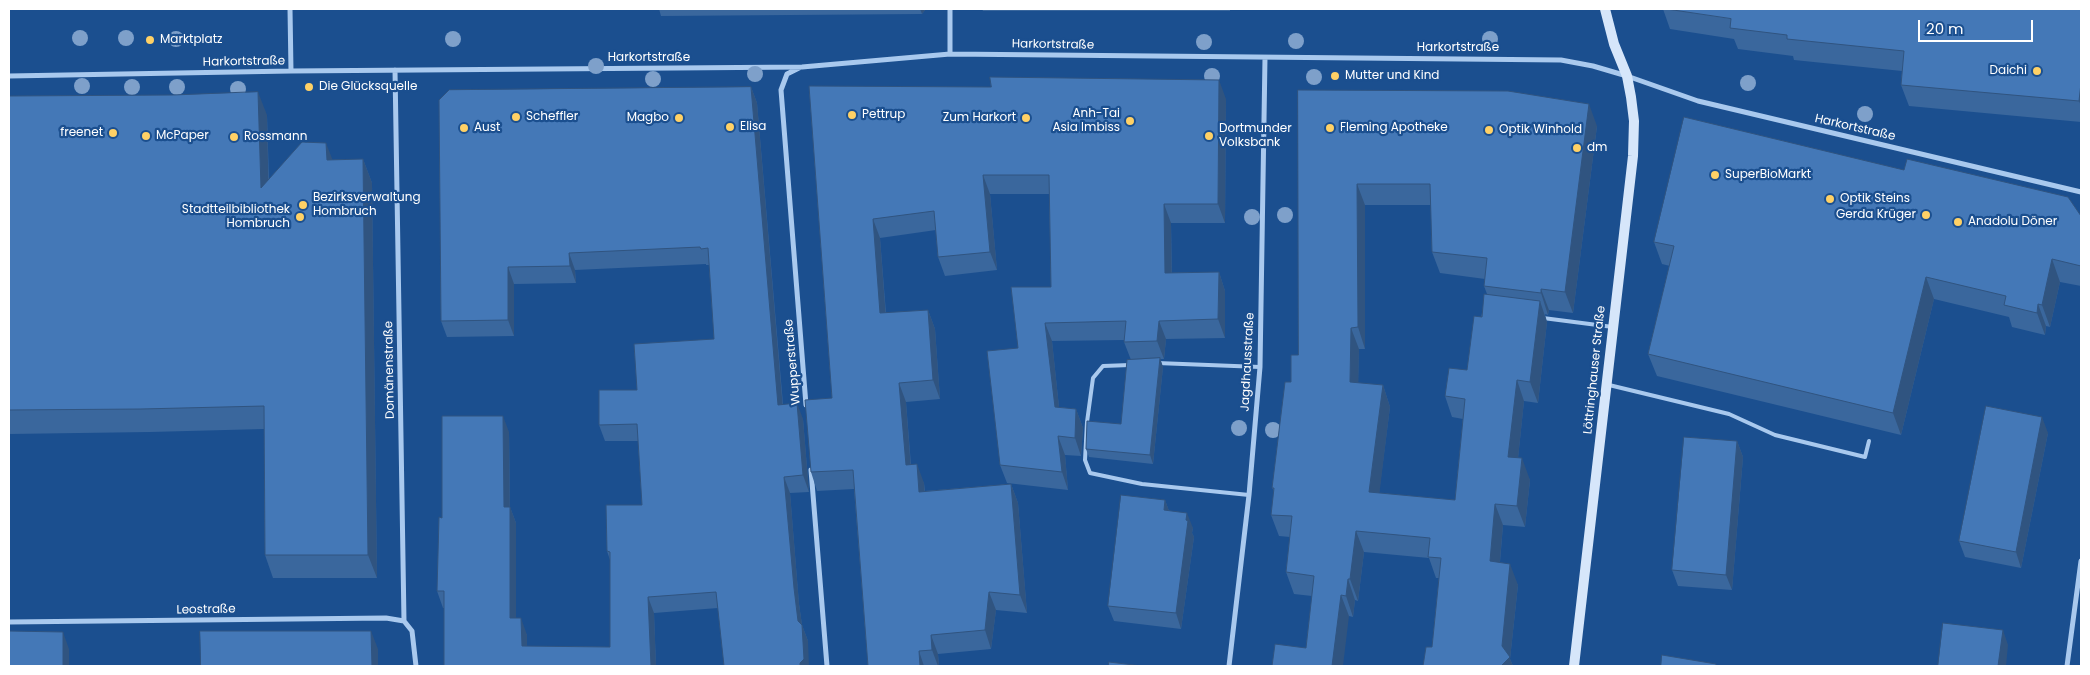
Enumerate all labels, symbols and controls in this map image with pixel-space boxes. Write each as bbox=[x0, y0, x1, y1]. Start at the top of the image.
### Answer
scale bar bbox=[1920, 10, 2035, 42]
text: 20 m bbox=[1926, 18, 1964, 39]
place label: Marktplatz bbox=[160, 33, 222, 47]
marker: Marktplatz bbox=[144, 34, 156, 46]
street label: Harkortstraße bbox=[1012, 37, 1094, 53]
street label: Harkortstraße bbox=[1417, 41, 1499, 55]
street label: Harkortstraße bbox=[608, 51, 690, 65]
street label: Harkortstraße bbox=[203, 54, 285, 70]
place label: Daichi bbox=[1990, 64, 2027, 78]
marker: Daichi bbox=[2031, 65, 2043, 77]
place label: Mutter und Kind bbox=[1345, 69, 1439, 83]
marker: Mutter und Kind bbox=[1329, 70, 1341, 82]
place label: Die Glücksquelle bbox=[319, 80, 417, 94]
marker: Die Glücksquelle bbox=[303, 81, 315, 93]
place label: Anh-Tai Asia Imbiss bbox=[1052, 107, 1120, 135]
place label: Pettrup bbox=[862, 108, 905, 122]
marker: Pettrup bbox=[846, 109, 858, 121]
place label: Scheffler bbox=[526, 110, 578, 124]
marker: Scheffler bbox=[510, 111, 522, 123]
place label: Magbo bbox=[627, 111, 669, 125]
place label: Zum Harkort bbox=[943, 111, 1016, 125]
marker: Magbo bbox=[673, 112, 685, 124]
marker: Zum Harkort bbox=[1020, 112, 1032, 124]
street label: Harkortstraße bbox=[1813, 112, 1897, 144]
marker: Anh-Tai Asia Imbiss bbox=[1124, 115, 1136, 127]
place label: Elisa bbox=[740, 120, 766, 134]
place label: Aust bbox=[474, 121, 500, 135]
marker: Elisa bbox=[724, 121, 736, 133]
place label: Fleming Apotheke bbox=[1340, 121, 1448, 135]
marker: Aust bbox=[458, 122, 470, 134]
place label: Dortmunder Volksbank bbox=[1219, 122, 1292, 150]
marker: Fleming Apotheke bbox=[1324, 122, 1336, 134]
place label: Optik Winhold bbox=[1499, 123, 1582, 137]
marker: Optik Winhold bbox=[1483, 124, 1495, 136]
place label: freenet bbox=[60, 126, 103, 140]
marker: freenet bbox=[107, 127, 119, 139]
place label: McPaper bbox=[156, 129, 209, 143]
marker: McPaper bbox=[140, 130, 152, 142]
place label: Rossmann bbox=[244, 130, 307, 144]
marker: Dortmunder Volksbank bbox=[1203, 130, 1215, 142]
marker: Rossmann bbox=[228, 131, 240, 143]
place label: dm bbox=[1587, 141, 1607, 155]
marker: dm bbox=[1571, 142, 1583, 154]
place label: SuperBioMarkt bbox=[1725, 168, 1811, 182]
marker: SuperBioMarkt bbox=[1709, 169, 1721, 181]
place label: Bezirksverwaltung Hombruch bbox=[313, 191, 421, 219]
place label: Optik Steins bbox=[1840, 192, 1910, 206]
marker: Optik Steins bbox=[1824, 193, 1836, 205]
marker: Bezirksverwaltung Hombruch bbox=[297, 199, 309, 211]
place label: Stadtteilbibliothek Hombruch bbox=[182, 203, 290, 231]
place label: Gerda Krüger bbox=[1836, 208, 1916, 222]
marker: Gerda Krüger bbox=[1920, 209, 1932, 221]
marker: Stadtteilbibliothek Hombruch bbox=[294, 211, 306, 223]
place label: Anadolu Döner bbox=[1968, 215, 2057, 229]
marker: Anadolu Döner bbox=[1952, 216, 1964, 228]
street label: Löttringhauser Straße bbox=[1581, 305, 1609, 435]
street label: Jagdhausstraße bbox=[1238, 312, 1258, 412]
street label: Wupperstraße bbox=[782, 318, 804, 406]
street label: Domänenstraße bbox=[382, 321, 398, 419]
street label: Leostraße bbox=[176, 602, 236, 618]

